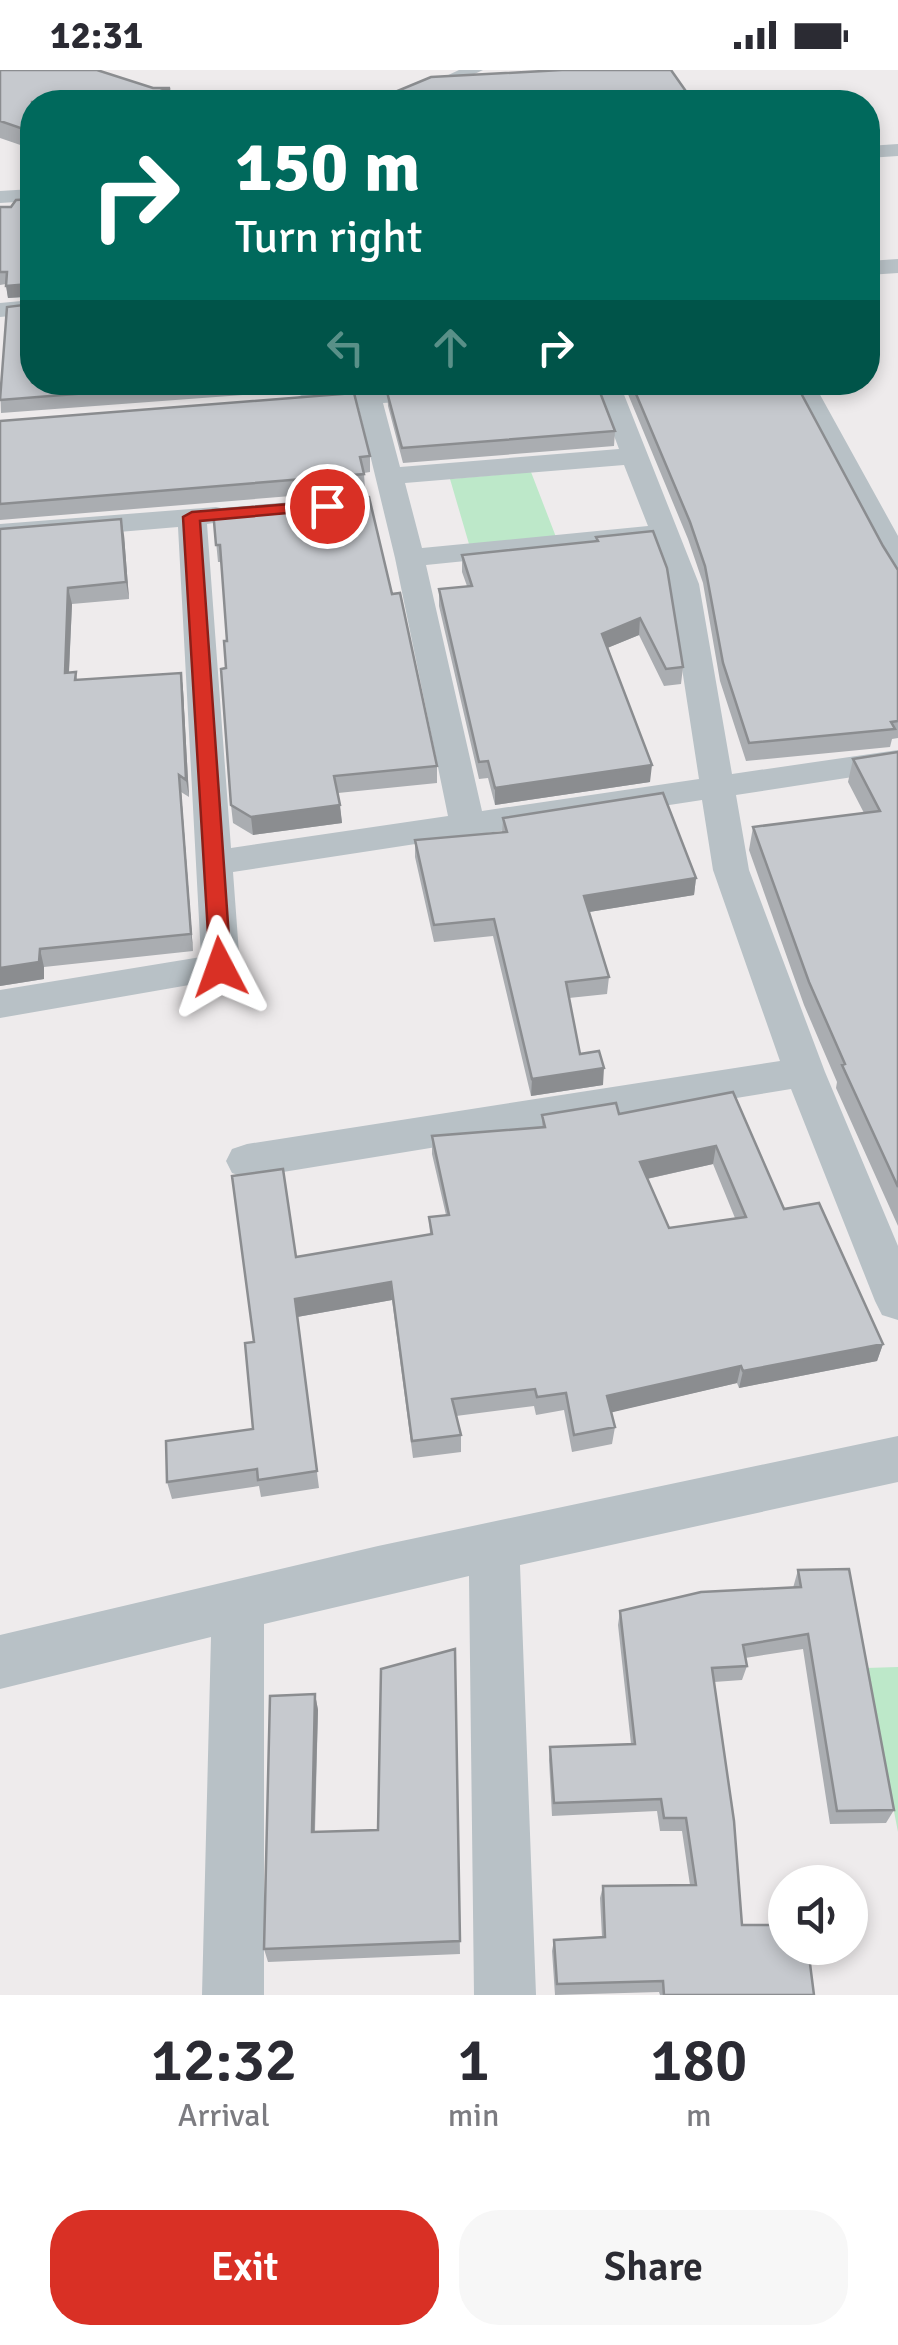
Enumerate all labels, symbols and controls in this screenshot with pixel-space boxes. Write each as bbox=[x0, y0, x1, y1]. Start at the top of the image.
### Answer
text: 12:31 bbox=[50, 12, 143, 59]
text: 150 m bbox=[235, 124, 420, 210]
icon: right bbox=[70, 130, 200, 260]
text: Turn right bbox=[235, 210, 423, 265]
icon: left bbox=[318, 320, 373, 375]
icon: ahead bbox=[423, 320, 478, 375]
icon: right bbox=[528, 320, 583, 375]
pin bbox=[285, 464, 370, 549]
icon: arrive bbox=[300, 479, 355, 534]
position arrow bbox=[168, 915, 272, 1019]
map controls bbox=[768, 1865, 868, 1965]
button: sound bbox=[768, 1865, 868, 1965]
text: 12:32 bbox=[151, 2024, 297, 2098]
text: 1 bbox=[457, 2024, 490, 2098]
text: 180 bbox=[650, 2024, 747, 2098]
text: Arrival bbox=[178, 2096, 270, 2135]
text: min bbox=[448, 2096, 499, 2135]
text: m bbox=[686, 2096, 712, 2135]
button: Exit bbox=[50, 2210, 439, 2325]
button: Share bbox=[459, 2210, 848, 2325]

